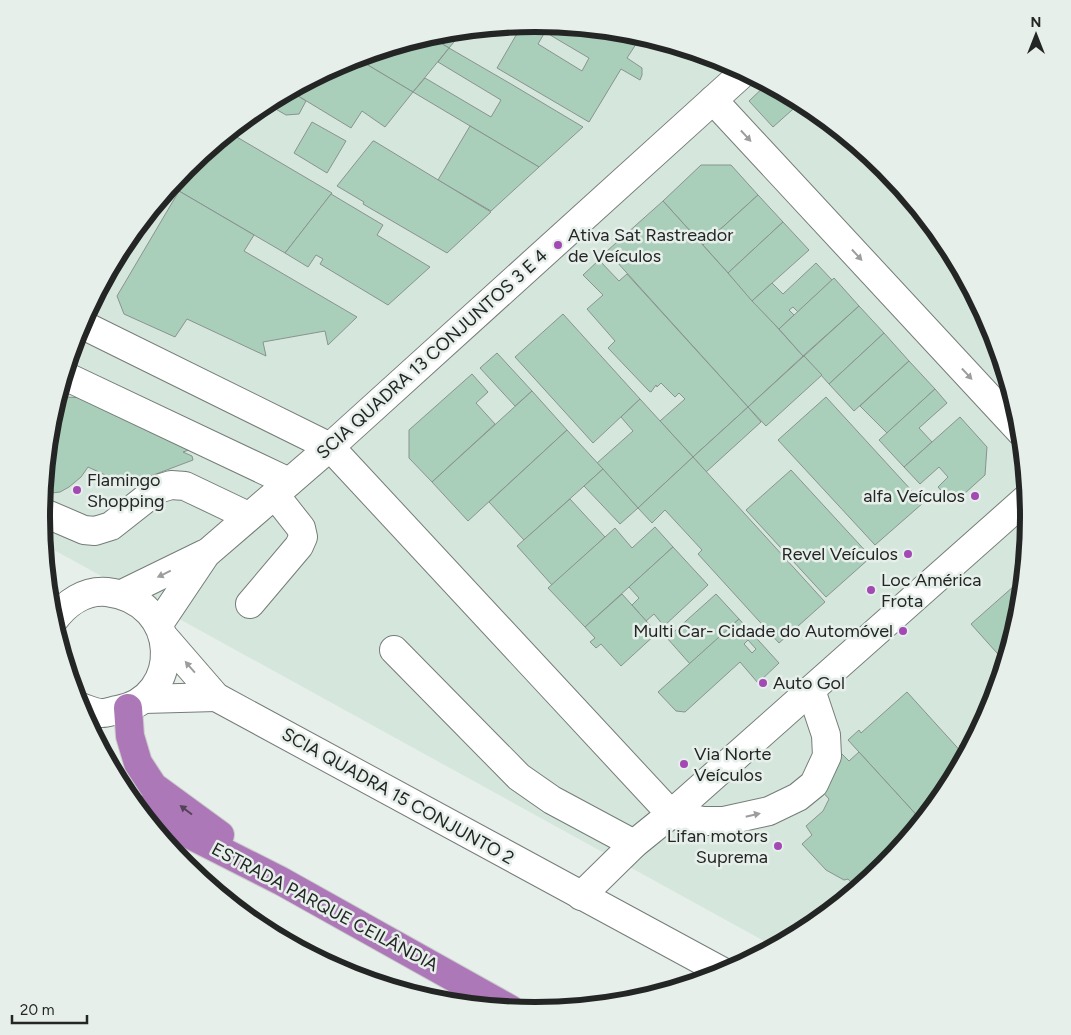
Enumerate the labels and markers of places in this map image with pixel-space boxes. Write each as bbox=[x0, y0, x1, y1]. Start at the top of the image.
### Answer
place label: Ativa Sat Rastreador de Veículos bbox=[568, 224, 733, 267]
marker: Ativa Sat Rastreador de Veículos bbox=[552, 239, 564, 251]
place label: Flamingo Shopping bbox=[87, 469, 165, 512]
marker: Flamingo Shopping bbox=[71, 484, 83, 496]
place label: alfa Veículos bbox=[863, 485, 965, 507]
marker: alfa Veículos bbox=[969, 490, 981, 502]
place label: Revel Veículos bbox=[781, 543, 898, 565]
marker: Revel Veículos bbox=[902, 548, 914, 560]
place label: Loc América Frota bbox=[881, 569, 982, 612]
marker: Loc América Frota bbox=[865, 584, 877, 596]
place label: Multi Car- Cidade do Automóvel bbox=[633, 620, 893, 642]
marker: Multi Car- Cidade do Automóvel bbox=[897, 625, 909, 637]
place label: Auto Gol bbox=[773, 672, 845, 694]
marker: Auto Gol bbox=[757, 677, 769, 689]
place label: Via Norte Veículos bbox=[694, 743, 771, 786]
marker: Via Norte Veículos bbox=[678, 758, 690, 770]
place label: Lifan motors Suprema bbox=[667, 825, 768, 868]
marker: Lifan motors Suprema bbox=[772, 840, 784, 852]

